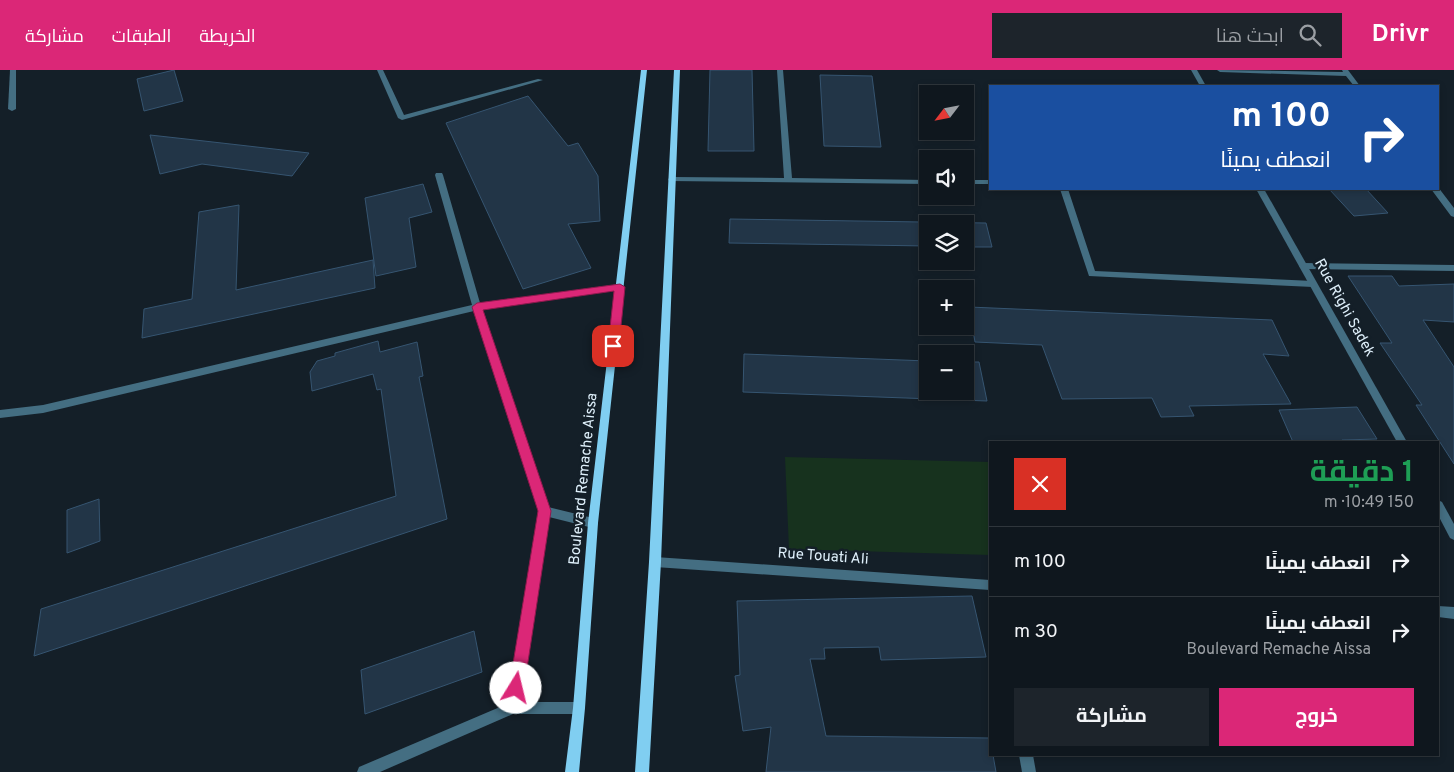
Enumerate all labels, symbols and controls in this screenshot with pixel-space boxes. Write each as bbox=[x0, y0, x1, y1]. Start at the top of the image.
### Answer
search box bbox=[992, 13, 1342, 58]
text: Drivr bbox=[1372, 20, 1429, 50]
icon: search bbox=[1296, 21, 1324, 49]
text: ابحث هنا bbox=[1216, 25, 1284, 49]
text: مشاركة bbox=[25, 26, 84, 49]
text: الطبقات bbox=[112, 26, 171, 49]
text: الخريطة bbox=[199, 26, 256, 49]
north arrow bbox=[919, 85, 974, 140]
map controls bbox=[919, 85, 974, 400]
text: 100 m bbox=[1231, 95, 1331, 139]
icon: right bbox=[1349, 105, 1414, 170]
text: انعطف يمينًا bbox=[1220, 148, 1331, 175]
button: sound bbox=[919, 150, 974, 205]
button: layers bbox=[919, 215, 974, 270]
street label: Rue Righi Sadek bbox=[1309, 256, 1379, 360]
button: + bbox=[919, 280, 974, 335]
pin bbox=[592, 325, 634, 367]
icon: arrive bbox=[599, 332, 627, 360]
button: − bbox=[919, 345, 974, 400]
street label: Boulevard Remache Aissa bbox=[566, 392, 602, 566]
text: 1 دقيقة bbox=[1310, 455, 1414, 492]
button: close bbox=[1014, 458, 1066, 510]
text: 150 m · 10:49 bbox=[1324, 493, 1414, 513]
street label: Rue Touati Ali bbox=[777, 544, 869, 570]
icon: right bbox=[1386, 548, 1414, 576]
text: 100 m bbox=[1014, 550, 1066, 574]
text: انعطف يمينًا bbox=[1265, 552, 1371, 576]
text: انعطف يمينًا bbox=[1265, 612, 1371, 636]
icon: right bbox=[1386, 618, 1414, 646]
text: 30 m bbox=[1014, 620, 1058, 644]
text: Boulevard Remache Aissa bbox=[1186, 640, 1371, 660]
position arrow bbox=[489, 661, 541, 713]
button: مشاركة bbox=[1014, 688, 1209, 746]
button: خروج bbox=[1219, 688, 1414, 746]

